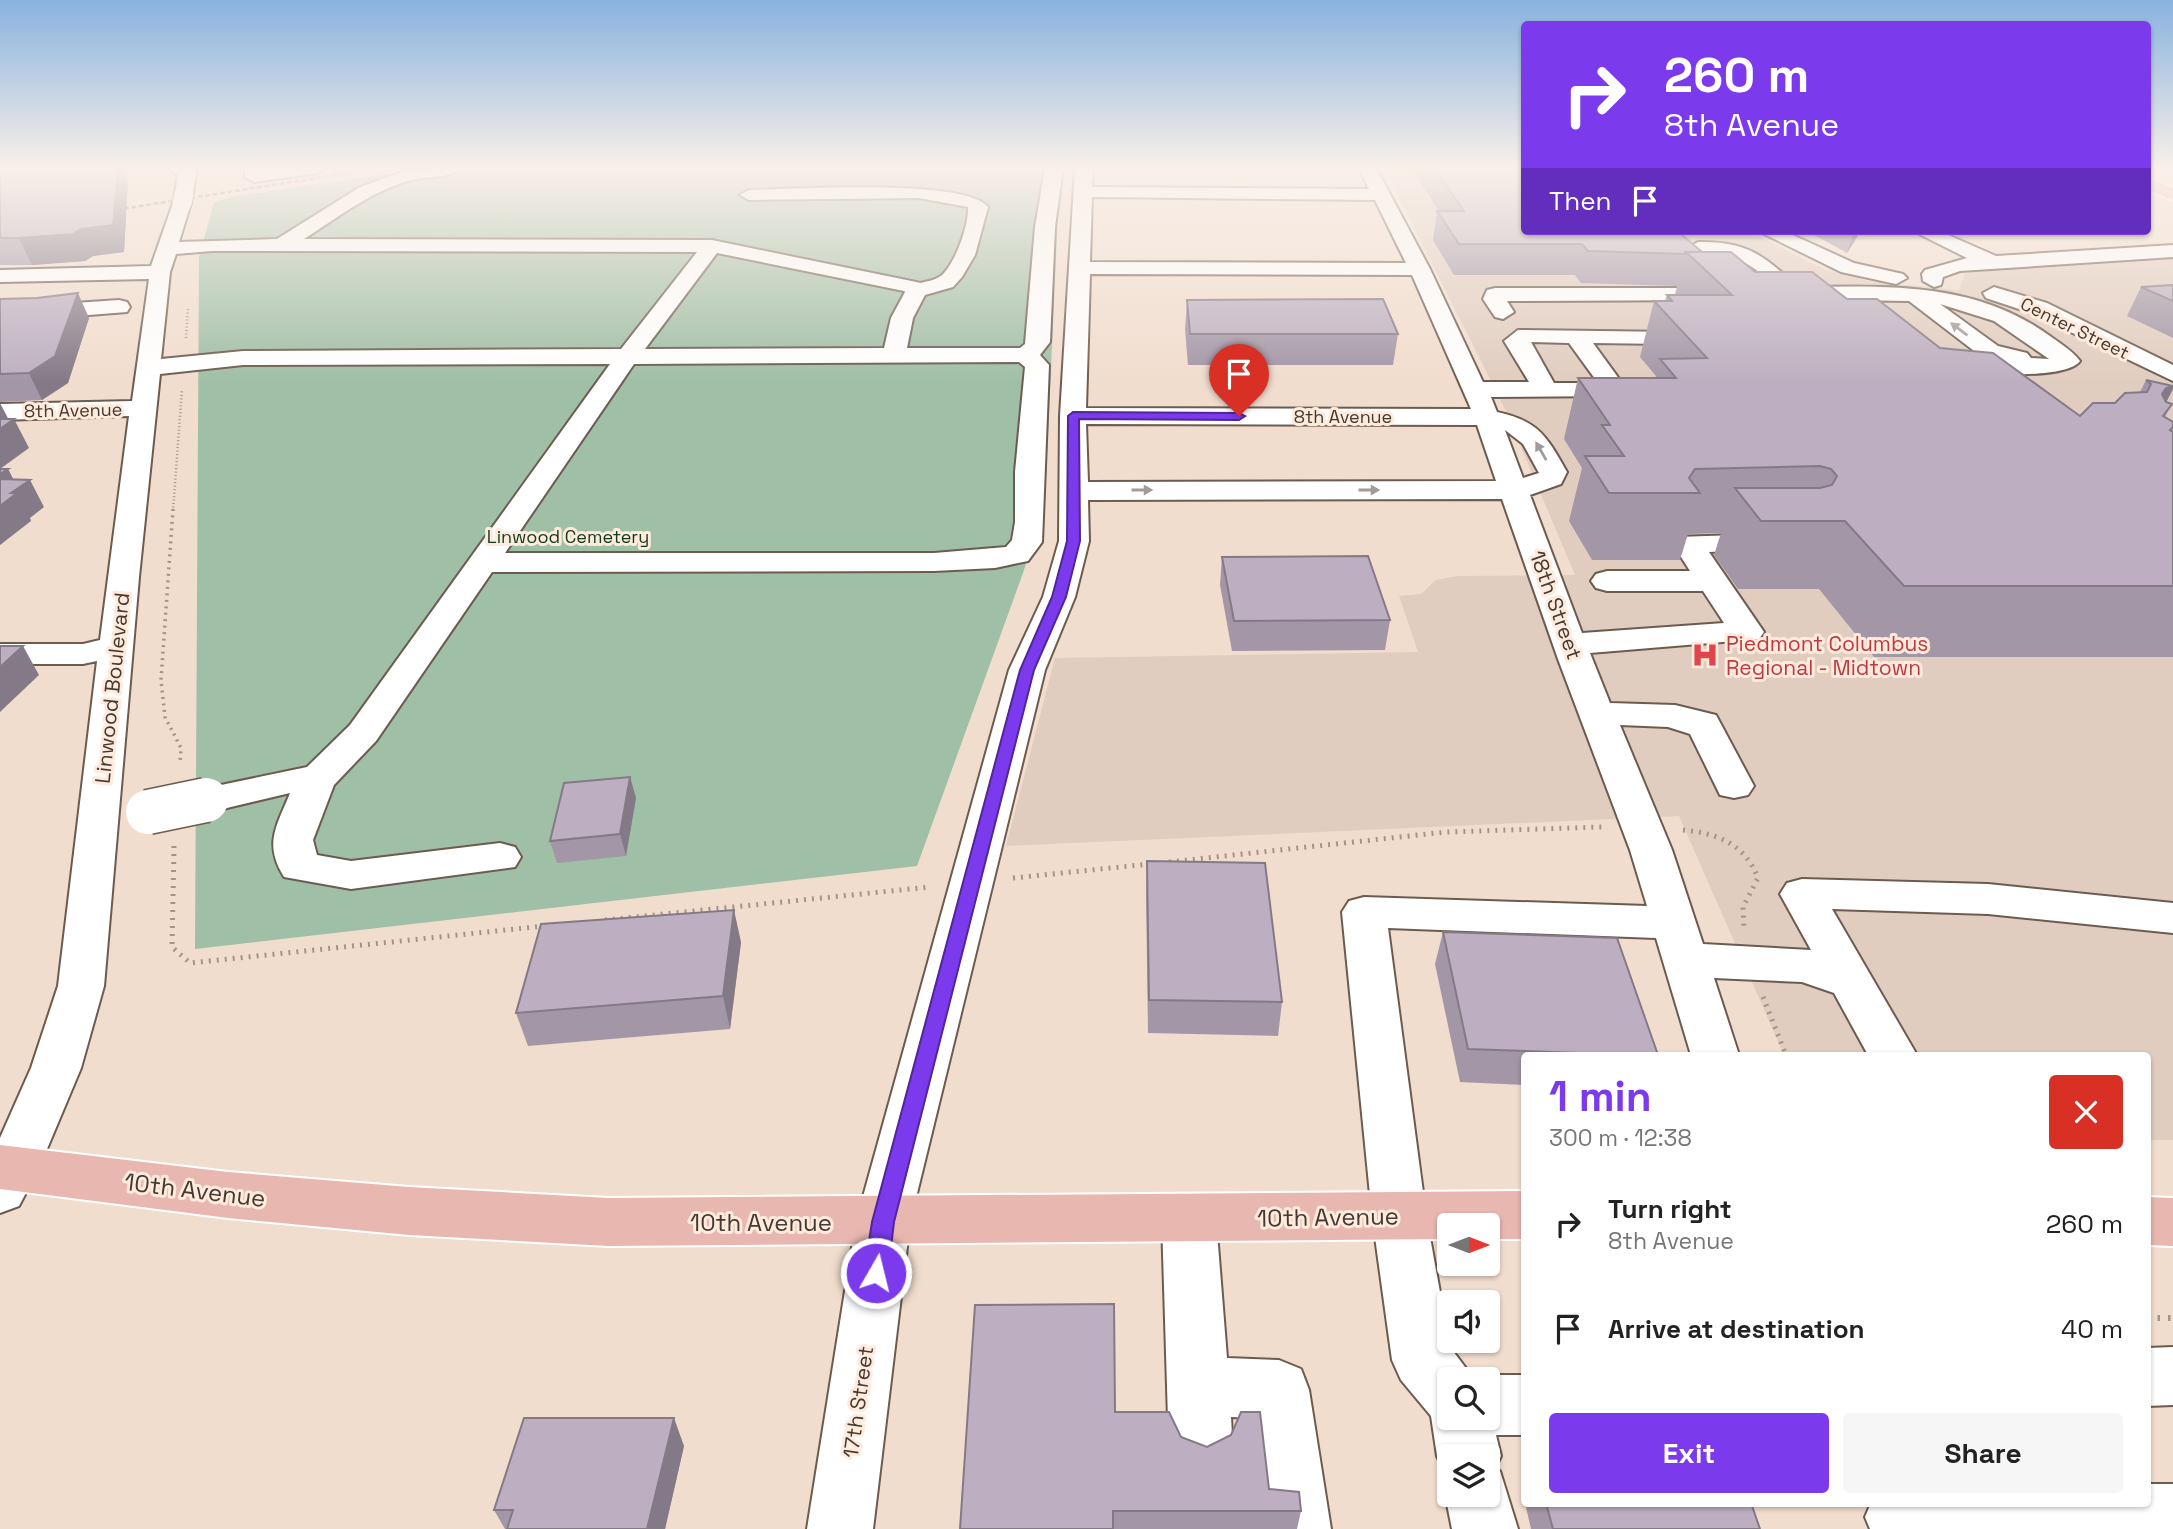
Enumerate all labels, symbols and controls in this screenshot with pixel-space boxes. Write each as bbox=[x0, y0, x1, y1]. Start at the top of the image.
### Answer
text: 260 m bbox=[1664, 44, 1809, 106]
icon: right bbox=[1549, 49, 1640, 140]
text: 8th Avenue bbox=[1664, 105, 1839, 145]
icon: arrive bbox=[1626, 182, 1664, 220]
text: Then bbox=[1549, 184, 1612, 218]
street label: Center Street bbox=[2017, 292, 2133, 364]
one-way arrow bbox=[1950, 323, 1968, 337]
pin bbox=[1209, 344, 1269, 416]
icon: arrive bbox=[1220, 355, 1258, 393]
street label: 8th Avenue bbox=[24, 398, 122, 422]
street label: 8th Avenue bbox=[1294, 405, 1392, 428]
one-way arrow bbox=[1535, 442, 1547, 461]
one-way arrow bbox=[1131, 484, 1153, 496]
one-way arrow bbox=[1359, 484, 1381, 496]
park label: Linwood Cemetery bbox=[487, 525, 649, 548]
street label: 18th Street bbox=[1524, 547, 1588, 663]
street label: Linwood Boulevard bbox=[89, 591, 135, 785]
place label: Piedmont Columbus Regional - Midtown bbox=[1726, 630, 1928, 681]
hospital icon: Piedmont Columbus Regional - Midtown bbox=[1690, 640, 1720, 670]
text: 1 min bbox=[1549, 1070, 1652, 1123]
button: close bbox=[2049, 1075, 2123, 1149]
text: 300 m · 12:38 bbox=[1549, 1123, 1692, 1153]
street label: 10th Avenue bbox=[123, 1166, 267, 1214]
text: Turn right bbox=[1608, 1192, 1732, 1226]
street label: 10th Avenue bbox=[1257, 1200, 1399, 1234]
icon: right bbox=[1549, 1205, 1587, 1243]
street label: 10th Avenue bbox=[690, 1207, 832, 1238]
text: 260 m bbox=[2046, 1207, 2123, 1241]
north arrow bbox=[1437, 1213, 1500, 1276]
map controls bbox=[1437, 1213, 1500, 1507]
text: 8th Avenue bbox=[1608, 1226, 1734, 1256]
position arrow bbox=[839, 1236, 913, 1310]
button: sound bbox=[1437, 1290, 1500, 1353]
icon: arrive bbox=[1549, 1310, 1587, 1348]
text: Arrive at destination bbox=[1608, 1312, 1865, 1346]
text: 40 m bbox=[2061, 1312, 2123, 1346]
street label: 17th Street bbox=[837, 1344, 879, 1460]
button: search bbox=[1437, 1367, 1500, 1430]
button: Exit bbox=[1549, 1413, 1829, 1493]
button: Share bbox=[1843, 1413, 2123, 1493]
button: layers bbox=[1437, 1444, 1500, 1507]

